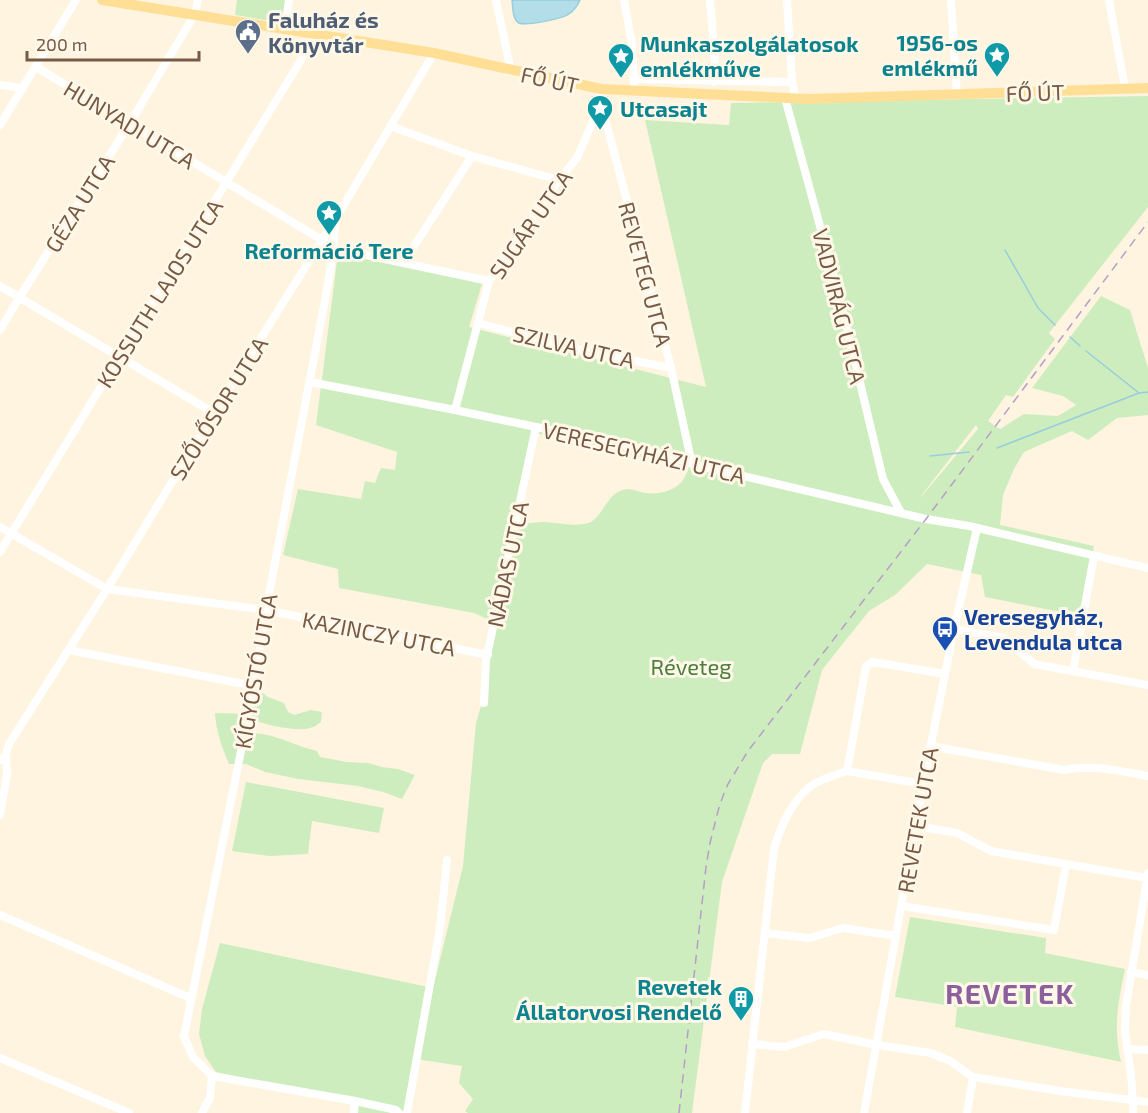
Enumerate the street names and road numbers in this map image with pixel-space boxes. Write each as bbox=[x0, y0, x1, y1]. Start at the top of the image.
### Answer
street label: FŐ ÚT bbox=[519, 60, 582, 98]
street label: HUNYADI UTCA bbox=[60, 75, 201, 174]
street label: FŐ ÚT bbox=[1005, 78, 1065, 106]
street label: GÉZA UTCA bbox=[39, 149, 119, 257]
street label: SUGÁR UTCA bbox=[483, 165, 577, 283]
street label: KOSSUTH LAJOS UTCA bbox=[91, 194, 228, 392]
street label: REVETEG UTCA bbox=[614, 199, 678, 349]
street label: VADVIRÁG UTCA bbox=[808, 226, 872, 387]
street label: SZILVA UTCA bbox=[511, 319, 638, 373]
street label: SZŐLŐSOR UTCA bbox=[164, 331, 273, 484]
street label: VERESEGYHÁZI UTCA bbox=[540, 416, 748, 488]
street label: NÁDAS UTCA bbox=[481, 498, 533, 629]
street label: KÍGYÓSTÓ UTCA bbox=[229, 591, 282, 751]
street label: KAZINCZY UTCA bbox=[300, 605, 458, 661]
street label: REVETEK UTCA bbox=[891, 745, 943, 895]

